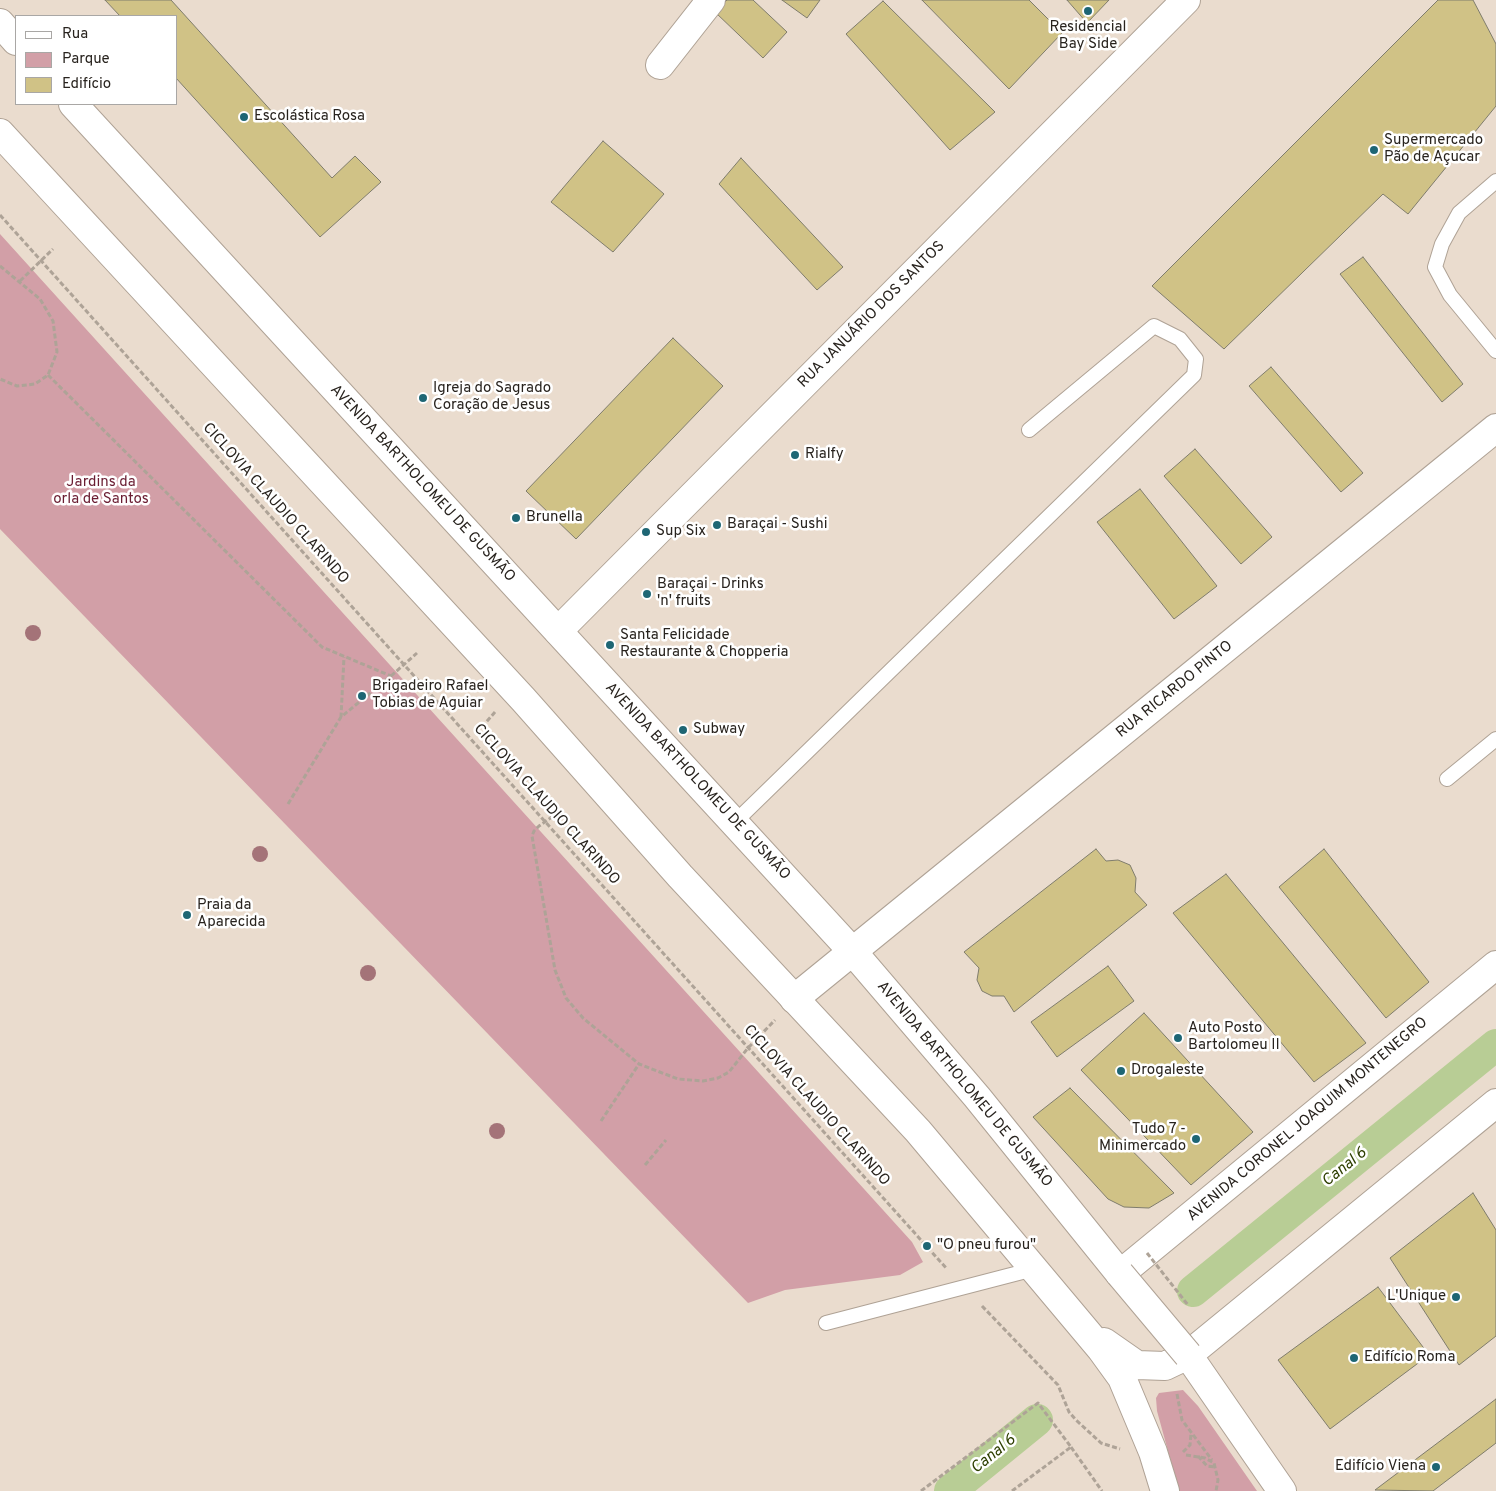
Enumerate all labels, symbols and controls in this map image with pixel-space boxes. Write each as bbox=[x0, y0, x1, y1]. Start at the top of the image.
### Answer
marker: Residencial Bay Side bbox=[1082, 5, 1094, 17]
legend bbox=[15, 15, 178, 105]
place label: Residencial Bay Side bbox=[1050, 19, 1126, 54]
text: Rua bbox=[62, 25, 88, 44]
text: Parque bbox=[62, 50, 110, 69]
text: Edifício bbox=[62, 75, 111, 94]
place label: Escolástica Rosa bbox=[254, 108, 365, 126]
marker: Escolástica Rosa bbox=[238, 111, 250, 123]
place label: Supermercado Pão de Açucar bbox=[1384, 132, 1483, 167]
marker: Supermercado Pão de Açucar bbox=[1368, 144, 1380, 156]
street label: RUA JANUÁRIO DOS SANTOS bbox=[795, 238, 949, 392]
place label: Igreja do Sagrado Coração de Jesus bbox=[433, 380, 551, 415]
street label: AVENIDA BARTHOLOMEU DE GUSMÃO bbox=[326, 382, 518, 586]
marker: Igreja do Sagrado Coração de Jesus bbox=[417, 392, 429, 404]
street label: CICLOVIA CLAUDIO CLARINDO bbox=[198, 420, 352, 588]
place label: Rialfy bbox=[805, 446, 844, 464]
marker: Rialfy bbox=[789, 449, 801, 461]
park label: Jardins da orla de Santos bbox=[53, 474, 149, 509]
place label: Brunella bbox=[526, 509, 583, 527]
marker: Brunella bbox=[510, 512, 522, 524]
place label: Baraçai - Sushi bbox=[727, 516, 828, 534]
marker: Baraçai - Sushi bbox=[711, 519, 723, 531]
place label: Sup Six bbox=[656, 523, 706, 541]
marker: Sup Six bbox=[640, 526, 652, 538]
place label: Baraçai - Drinks 'n' fruits bbox=[657, 576, 764, 611]
marker: Baraçai - Drinks 'n' fruits bbox=[641, 588, 653, 600]
place label: Santa Felicidade Restaurante & Chopperia bbox=[620, 627, 788, 662]
street label: RUA RICARDO PINTO bbox=[1113, 637, 1237, 743]
marker: Santa Felicidade Restaurante & Chopperia bbox=[604, 639, 616, 651]
place label: Brigadeiro Rafael Tobias de Aguiar bbox=[372, 678, 489, 713]
street label: AVENIDA BARTHOLOMEU DE GUSMÃO bbox=[601, 680, 793, 884]
marker: Brigadeiro Rafael Tobias de Aguiar bbox=[356, 690, 368, 702]
street label: CICLOVIA CLAUDIO CLARINDO bbox=[469, 721, 623, 889]
place label: Subway bbox=[693, 721, 745, 739]
marker: Subway bbox=[677, 724, 689, 736]
place label: Praia da Aparecida bbox=[197, 897, 265, 932]
marker: Praia da Aparecida bbox=[181, 909, 193, 921]
street label: AVENIDA BARTHOLOMEU DE GUSMÃO bbox=[872, 978, 1056, 1192]
street label: AVENIDA CORONEL JOAQUIM MONTENEGRO bbox=[1184, 1014, 1432, 1226]
place label: Auto Posto Bartolomeu II bbox=[1188, 1020, 1280, 1055]
street label: CICLOVIA CLAUDIO CLARINDO bbox=[739, 1022, 893, 1190]
marker: Auto Posto Bartolomeu II bbox=[1172, 1032, 1184, 1044]
place label: Drogaleste bbox=[1131, 1062, 1204, 1080]
marker: Drogaleste bbox=[1115, 1065, 1127, 1077]
place label: Tudo 7 - Minimercado bbox=[1099, 1121, 1186, 1156]
marker: Tudo 7 - Minimercado bbox=[1190, 1133, 1202, 1145]
water label: Canal 6 bbox=[1319, 1144, 1371, 1192]
place label: "O pneu furou" bbox=[937, 1237, 1036, 1255]
marker: "O pneu furou" bbox=[921, 1240, 933, 1252]
place label: L'Unique bbox=[1387, 1288, 1446, 1306]
marker: L'Unique bbox=[1450, 1291, 1462, 1303]
place label: Edifício Roma bbox=[1364, 1349, 1455, 1367]
marker: Edifício Roma bbox=[1348, 1352, 1360, 1364]
water label: Canal 6 bbox=[968, 1431, 1020, 1479]
place label: Edifício Viena bbox=[1335, 1458, 1426, 1476]
marker: Edifício Viena bbox=[1430, 1461, 1442, 1473]

